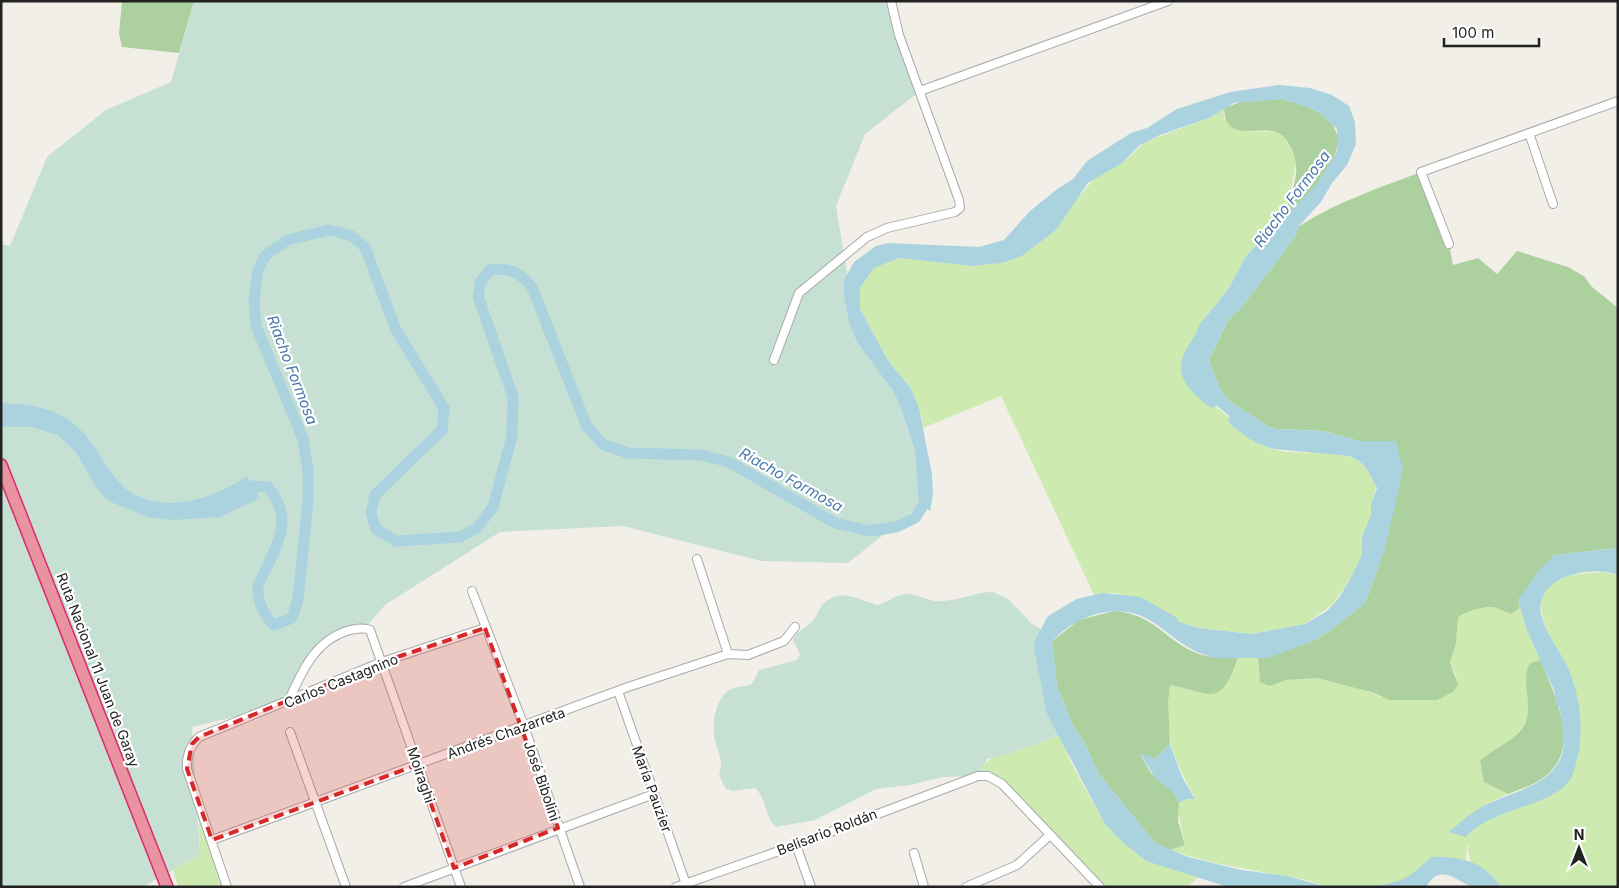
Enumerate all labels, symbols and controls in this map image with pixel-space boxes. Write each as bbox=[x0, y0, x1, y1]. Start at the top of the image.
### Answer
scale bar bbox=[1444, 15, 1539, 47]
text: 100 m bbox=[1452, 23, 1494, 42]
water label: Riacho Formosa bbox=[1249, 147, 1334, 251]
water label: Riacho Formosa bbox=[263, 312, 322, 427]
water label: Riacho Formosa bbox=[736, 443, 846, 516]
street label: Ruta Nacional 11 Juan de Garay bbox=[53, 570, 144, 770]
street label: Carlos Castagnino bbox=[281, 650, 400, 711]
street label: Andrés Chazarreta bbox=[445, 703, 567, 762]
street label: José Bibolini bbox=[521, 738, 564, 823]
street label: María Pauzier bbox=[629, 743, 676, 834]
street label: Moiraghi bbox=[404, 745, 439, 805]
street label: Belisario Roldán bbox=[774, 805, 879, 858]
north arrow bbox=[1554, 823, 1604, 873]
text: N bbox=[1574, 826, 1584, 843]

